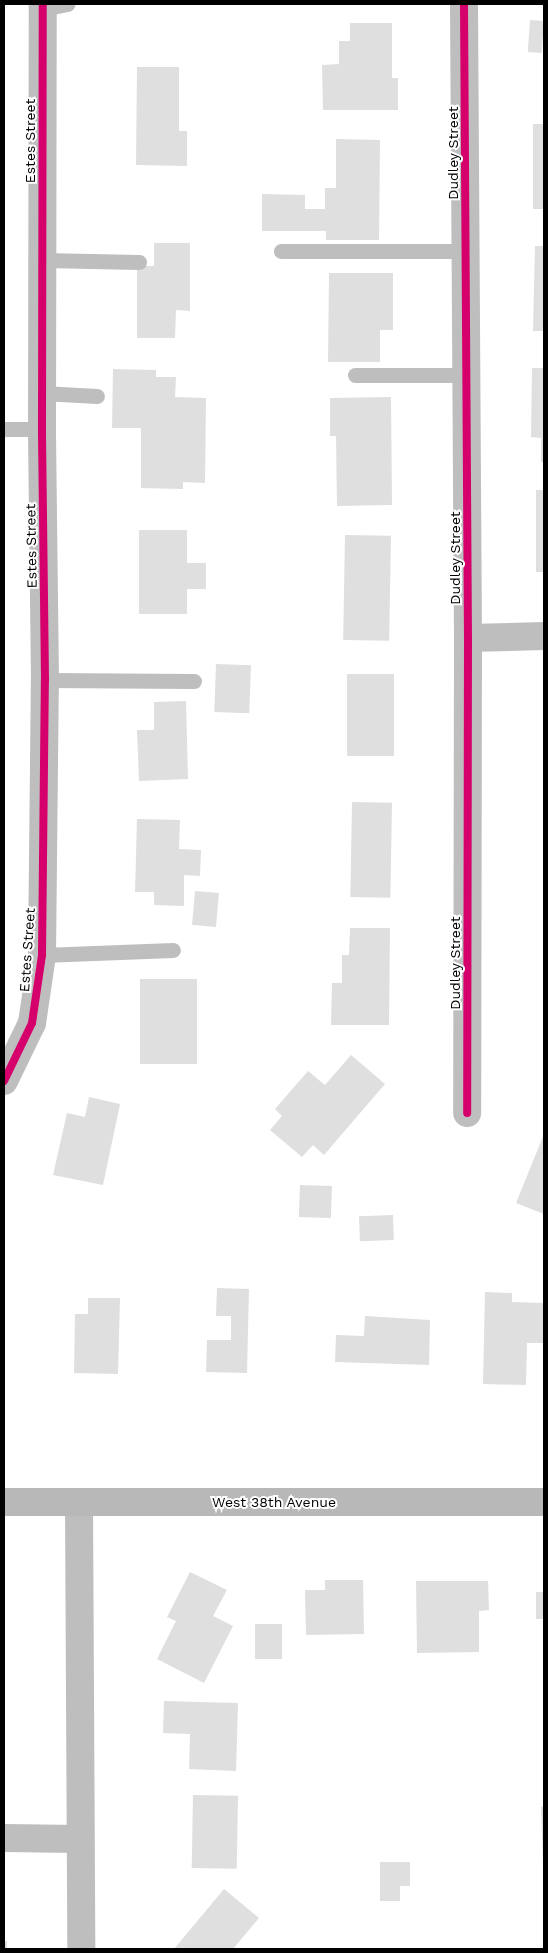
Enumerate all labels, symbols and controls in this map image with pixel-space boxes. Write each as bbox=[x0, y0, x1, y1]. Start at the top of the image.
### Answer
street label: Estes Street bbox=[22, 99, 38, 183]
street label: Dudley Street bbox=[445, 106, 461, 200]
street label: Estes Street bbox=[22, 504, 40, 588]
street label: Dudley Street bbox=[447, 511, 463, 605]
street label: Estes Street bbox=[16, 907, 38, 993]
street label: Dudley Street bbox=[447, 916, 463, 1010]
street label: West 38th Avenue bbox=[212, 1494, 336, 1510]

